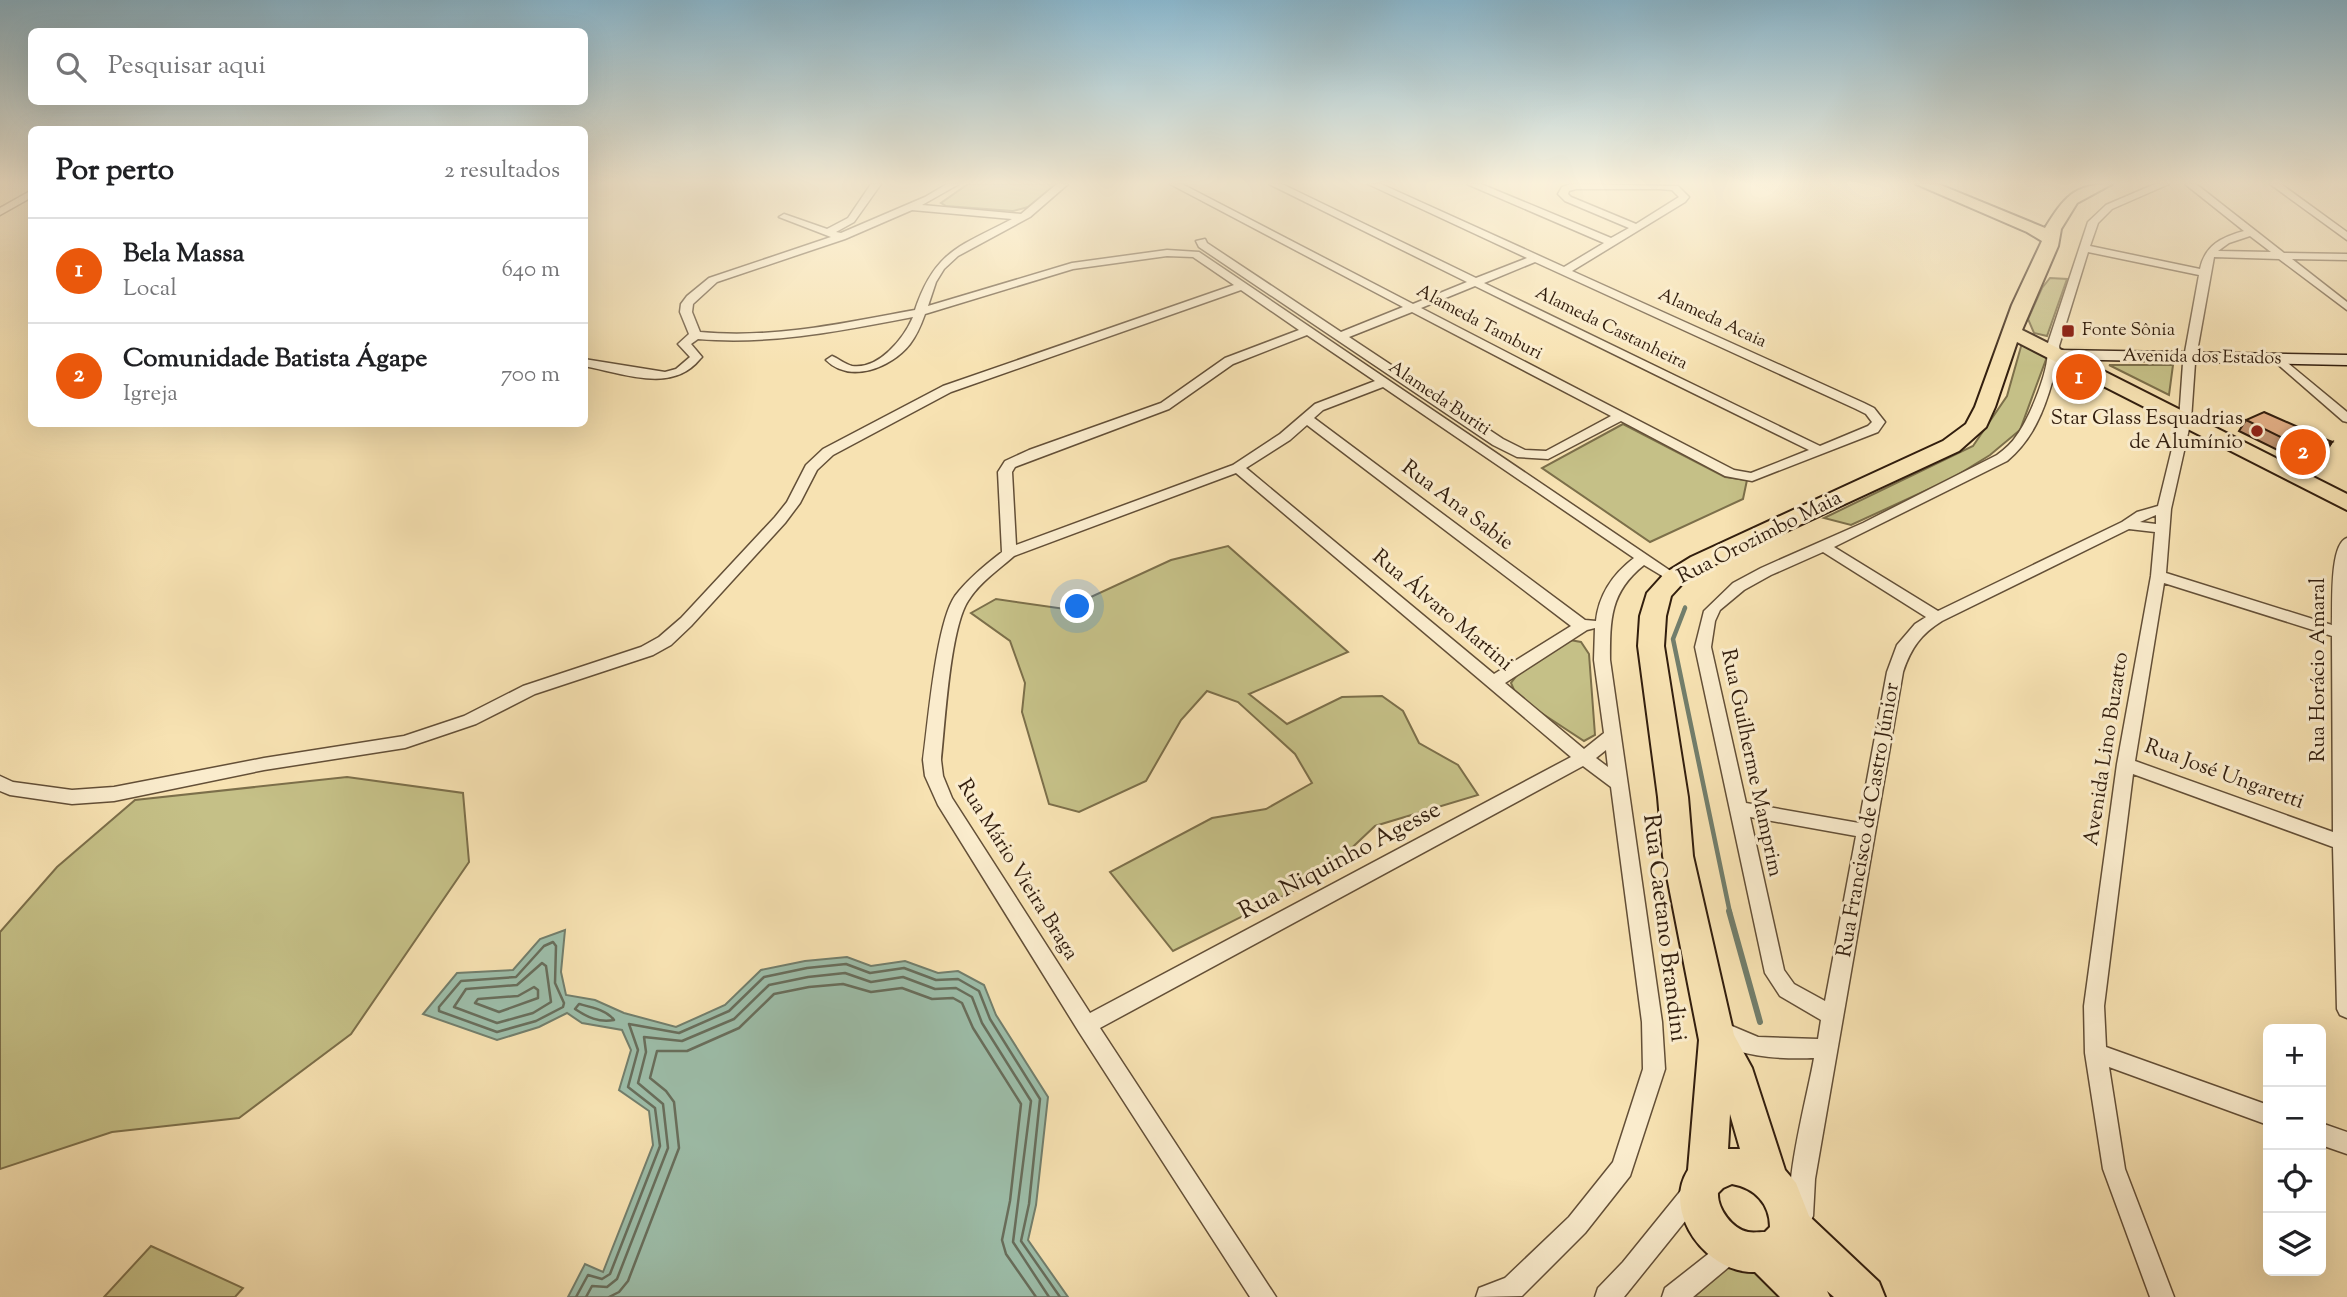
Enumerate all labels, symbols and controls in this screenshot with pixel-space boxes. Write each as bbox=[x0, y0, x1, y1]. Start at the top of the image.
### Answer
search box bbox=[28, 28, 588, 105]
icon: search bbox=[52, 48, 90, 86]
text: Pesquisar aqui bbox=[108, 48, 266, 85]
text: Por perto bbox=[56, 150, 174, 193]
text: 2 resultados bbox=[444, 155, 560, 188]
text: Bela Massa bbox=[123, 236, 244, 273]
text: 1 bbox=[75, 254, 83, 287]
text: 640 m bbox=[502, 254, 560, 287]
text: Local bbox=[123, 273, 177, 306]
street label: Alameda Tamburi bbox=[1411, 279, 1547, 367]
street label: Alameda Castanheira bbox=[1530, 281, 1692, 377]
street label: Alameda Acaia bbox=[1654, 283, 1770, 355]
place label: Fonte Sônia bbox=[2082, 318, 2175, 344]
marker: Fonte Sônia bbox=[2060, 323, 2076, 339]
text: Comunidade Batista Ágape bbox=[123, 341, 427, 378]
street label: Avenida dos Estados bbox=[2122, 344, 2282, 372]
pin: 1 bbox=[2056, 351, 2102, 403]
street label: Alameda Buriti bbox=[1383, 355, 1495, 443]
text: 2 bbox=[74, 359, 84, 392]
text: 700 m bbox=[501, 359, 560, 392]
text: Igreja bbox=[123, 378, 178, 411]
place label: Star Glass Esquadrias de Alumínio bbox=[2050, 404, 2243, 458]
marker: Star Glass Esquadrias de Alumínio bbox=[2249, 423, 2265, 439]
pin: 2 bbox=[2280, 426, 2326, 478]
street label: Rua Ana Sabie bbox=[1395, 454, 1519, 558]
street label: Rua Orozimbo Maia bbox=[1672, 483, 1848, 592]
street label: Rua Álvaro Martini bbox=[1365, 543, 1519, 679]
street label: Rua Horácio Amaral bbox=[2304, 578, 2334, 762]
your location bbox=[1060, 589, 1094, 623]
street label: Rua Guilherme Mamprim bbox=[1712, 646, 1790, 880]
street label: Avenida Lino Buzatto bbox=[2077, 650, 2137, 848]
street label: Rua Francisco de Castro Júnior bbox=[1830, 680, 1908, 960]
street label: Rua José Ungaretti bbox=[2140, 732, 2308, 818]
street label: Rua Mário Vieira Braga bbox=[949, 774, 1085, 967]
street label: Rua Niquinho Agesse bbox=[1233, 793, 1447, 929]
street label: Rua Caetano Brandini bbox=[1633, 812, 1695, 1044]
map controls bbox=[2263, 1024, 2326, 1276]
button: + bbox=[2263, 1024, 2326, 1087]
button: − bbox=[2263, 1087, 2326, 1150]
button: locate bbox=[2263, 1150, 2326, 1213]
button: layers bbox=[2263, 1213, 2326, 1276]

